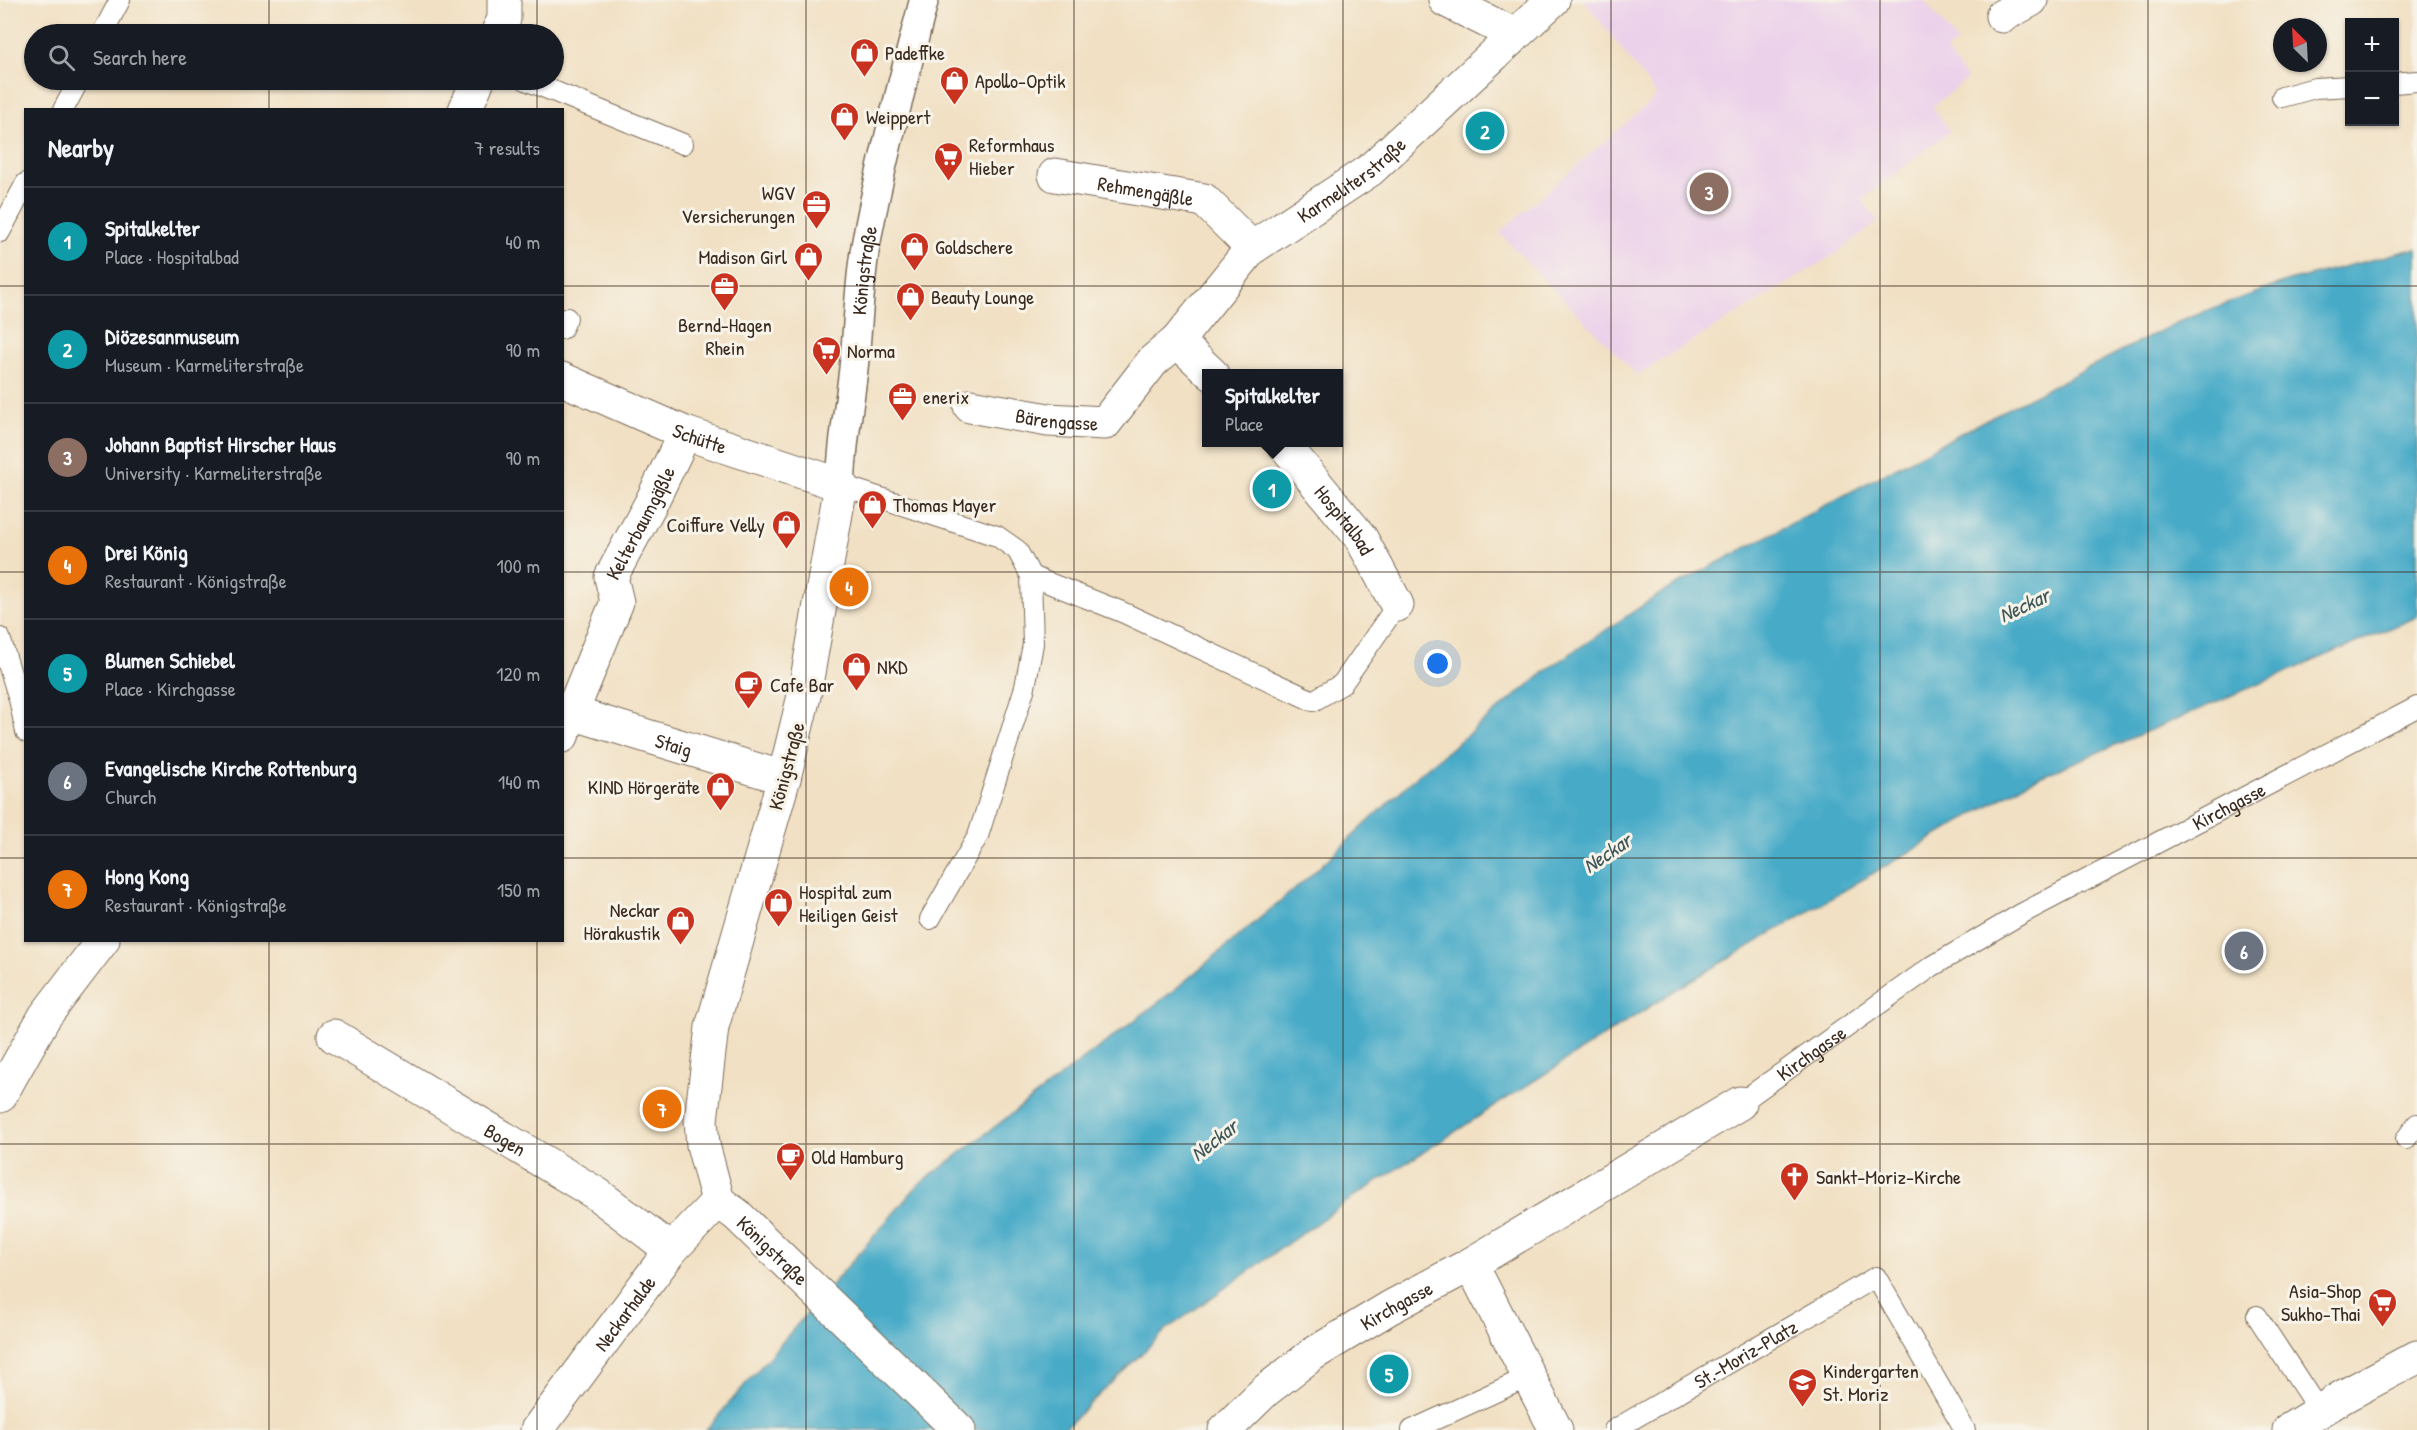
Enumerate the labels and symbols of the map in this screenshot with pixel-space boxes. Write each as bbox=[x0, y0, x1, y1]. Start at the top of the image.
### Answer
north arrow bbox=[2273, 18, 2327, 72]
shop icon: Padeffke bbox=[848, 36, 880, 78]
place label: Padeffke bbox=[885, 39, 945, 66]
shop icon: Apollo-Optik bbox=[938, 64, 970, 106]
place label: Apollo-Optik bbox=[975, 67, 1065, 94]
shop icon: Weippert bbox=[829, 100, 861, 142]
place label: Weippert bbox=[866, 103, 932, 130]
pin: 2 bbox=[1466, 108, 1504, 154]
place label: Reformhaus Hieber bbox=[969, 131, 1055, 181]
street label: Karmeliterstraße bbox=[1291, 131, 1411, 228]
supermarket icon: Reformhaus Hieber bbox=[932, 140, 964, 182]
street label: Rehmengäßle bbox=[1096, 169, 1196, 212]
pin: 3 bbox=[1690, 170, 1728, 214]
place label: WGV Versicherungen bbox=[681, 179, 796, 229]
office icon: WGV Versicherungen bbox=[800, 188, 832, 230]
street label: Königstraße bbox=[845, 223, 883, 316]
shop icon: Goldschere bbox=[898, 230, 930, 272]
place label: Goldschere bbox=[935, 233, 1013, 260]
shop icon: Madison Girl bbox=[792, 240, 824, 282]
place label: Madison Girl bbox=[698, 243, 788, 270]
office icon: Bernd-Hagen Rhein bbox=[709, 270, 741, 312]
shop icon: Beauty Lounge bbox=[894, 280, 926, 322]
place label: Beauty Lounge bbox=[931, 283, 1034, 310]
place label: Bernd-Hagen Rhein bbox=[678, 311, 772, 361]
supermarket icon: Norma bbox=[810, 334, 842, 376]
place label: Norma bbox=[847, 337, 895, 364]
office icon: enerix bbox=[886, 380, 918, 422]
place label: enerix bbox=[923, 383, 969, 410]
street label: Bärengasse bbox=[1013, 401, 1099, 436]
street label: Schütte bbox=[669, 416, 730, 459]
street label: Kelterbaumgäßle bbox=[599, 461, 680, 584]
pin: 1 bbox=[1252, 466, 1292, 512]
street label: Hospitalbad bbox=[1309, 479, 1381, 559]
shop icon: Thomas Mayer bbox=[856, 488, 888, 530]
place label: Thomas Mayer bbox=[893, 491, 997, 518]
shop icon: Coiffure Velly bbox=[770, 508, 802, 550]
place label: Coiffure Velly bbox=[666, 511, 765, 538]
pin: 4 bbox=[830, 564, 868, 610]
water label: Neckar bbox=[1994, 579, 2057, 629]
your location bbox=[1423, 649, 1452, 678]
shop icon: NKD bbox=[840, 650, 872, 692]
place label: NKD bbox=[877, 653, 908, 680]
cafe icon: Cafe Bar bbox=[733, 668, 765, 710]
place label: Cafe Bar bbox=[770, 671, 835, 698]
street label: Königstraße bbox=[761, 719, 811, 813]
street label: Staig bbox=[652, 726, 696, 763]
shop icon: KIND Hörgeräte bbox=[705, 770, 737, 812]
place label: KIND Hörgeräte bbox=[588, 773, 700, 800]
street label: Kirchgasse bbox=[2187, 775, 2270, 836]
water label: Neckar bbox=[1577, 825, 1639, 880]
place label: Hospital zum Heiligen Geist bbox=[799, 878, 899, 928]
shop icon: Hospital zum Heiligen Geist bbox=[762, 886, 794, 928]
place label: Neckar Hörakustik bbox=[583, 896, 660, 946]
shop icon: Neckar Hörakustik bbox=[665, 904, 697, 946]
pin: 6 bbox=[2224, 928, 2264, 974]
street label: Kirchgasse bbox=[1771, 1019, 1851, 1086]
pin: 7 bbox=[642, 1086, 682, 1132]
water label: Neckar bbox=[1184, 1111, 1246, 1168]
street label: Bogen bbox=[480, 1116, 531, 1162]
cafe icon: Old Hamburg bbox=[774, 1140, 806, 1182]
place label: Old Hamburg bbox=[811, 1143, 904, 1170]
church icon: Sankt-Moriz-Kirche bbox=[1779, 1160, 1811, 1202]
place label: Sankt-Moriz-Kirche bbox=[1816, 1163, 1961, 1190]
street label: Königstraße bbox=[731, 1209, 815, 1291]
street label: Neckarhalde bbox=[587, 1270, 661, 1356]
street label: Kirchgasse bbox=[1355, 1274, 1437, 1336]
place label: Asia-Shop Sukho-Thai bbox=[2281, 1277, 2361, 1327]
supermarket icon: Asia-Shop Sukho-Thai bbox=[2366, 1286, 2398, 1328]
street label: St.-Moriz-Platz bbox=[1689, 1312, 1802, 1394]
pin: 5 bbox=[1370, 1352, 1408, 1396]
place label: Kindergarten St. Moriz bbox=[1823, 1357, 1919, 1407]
school or university icon: Kindergarten St. Moriz bbox=[1786, 1366, 1818, 1408]

